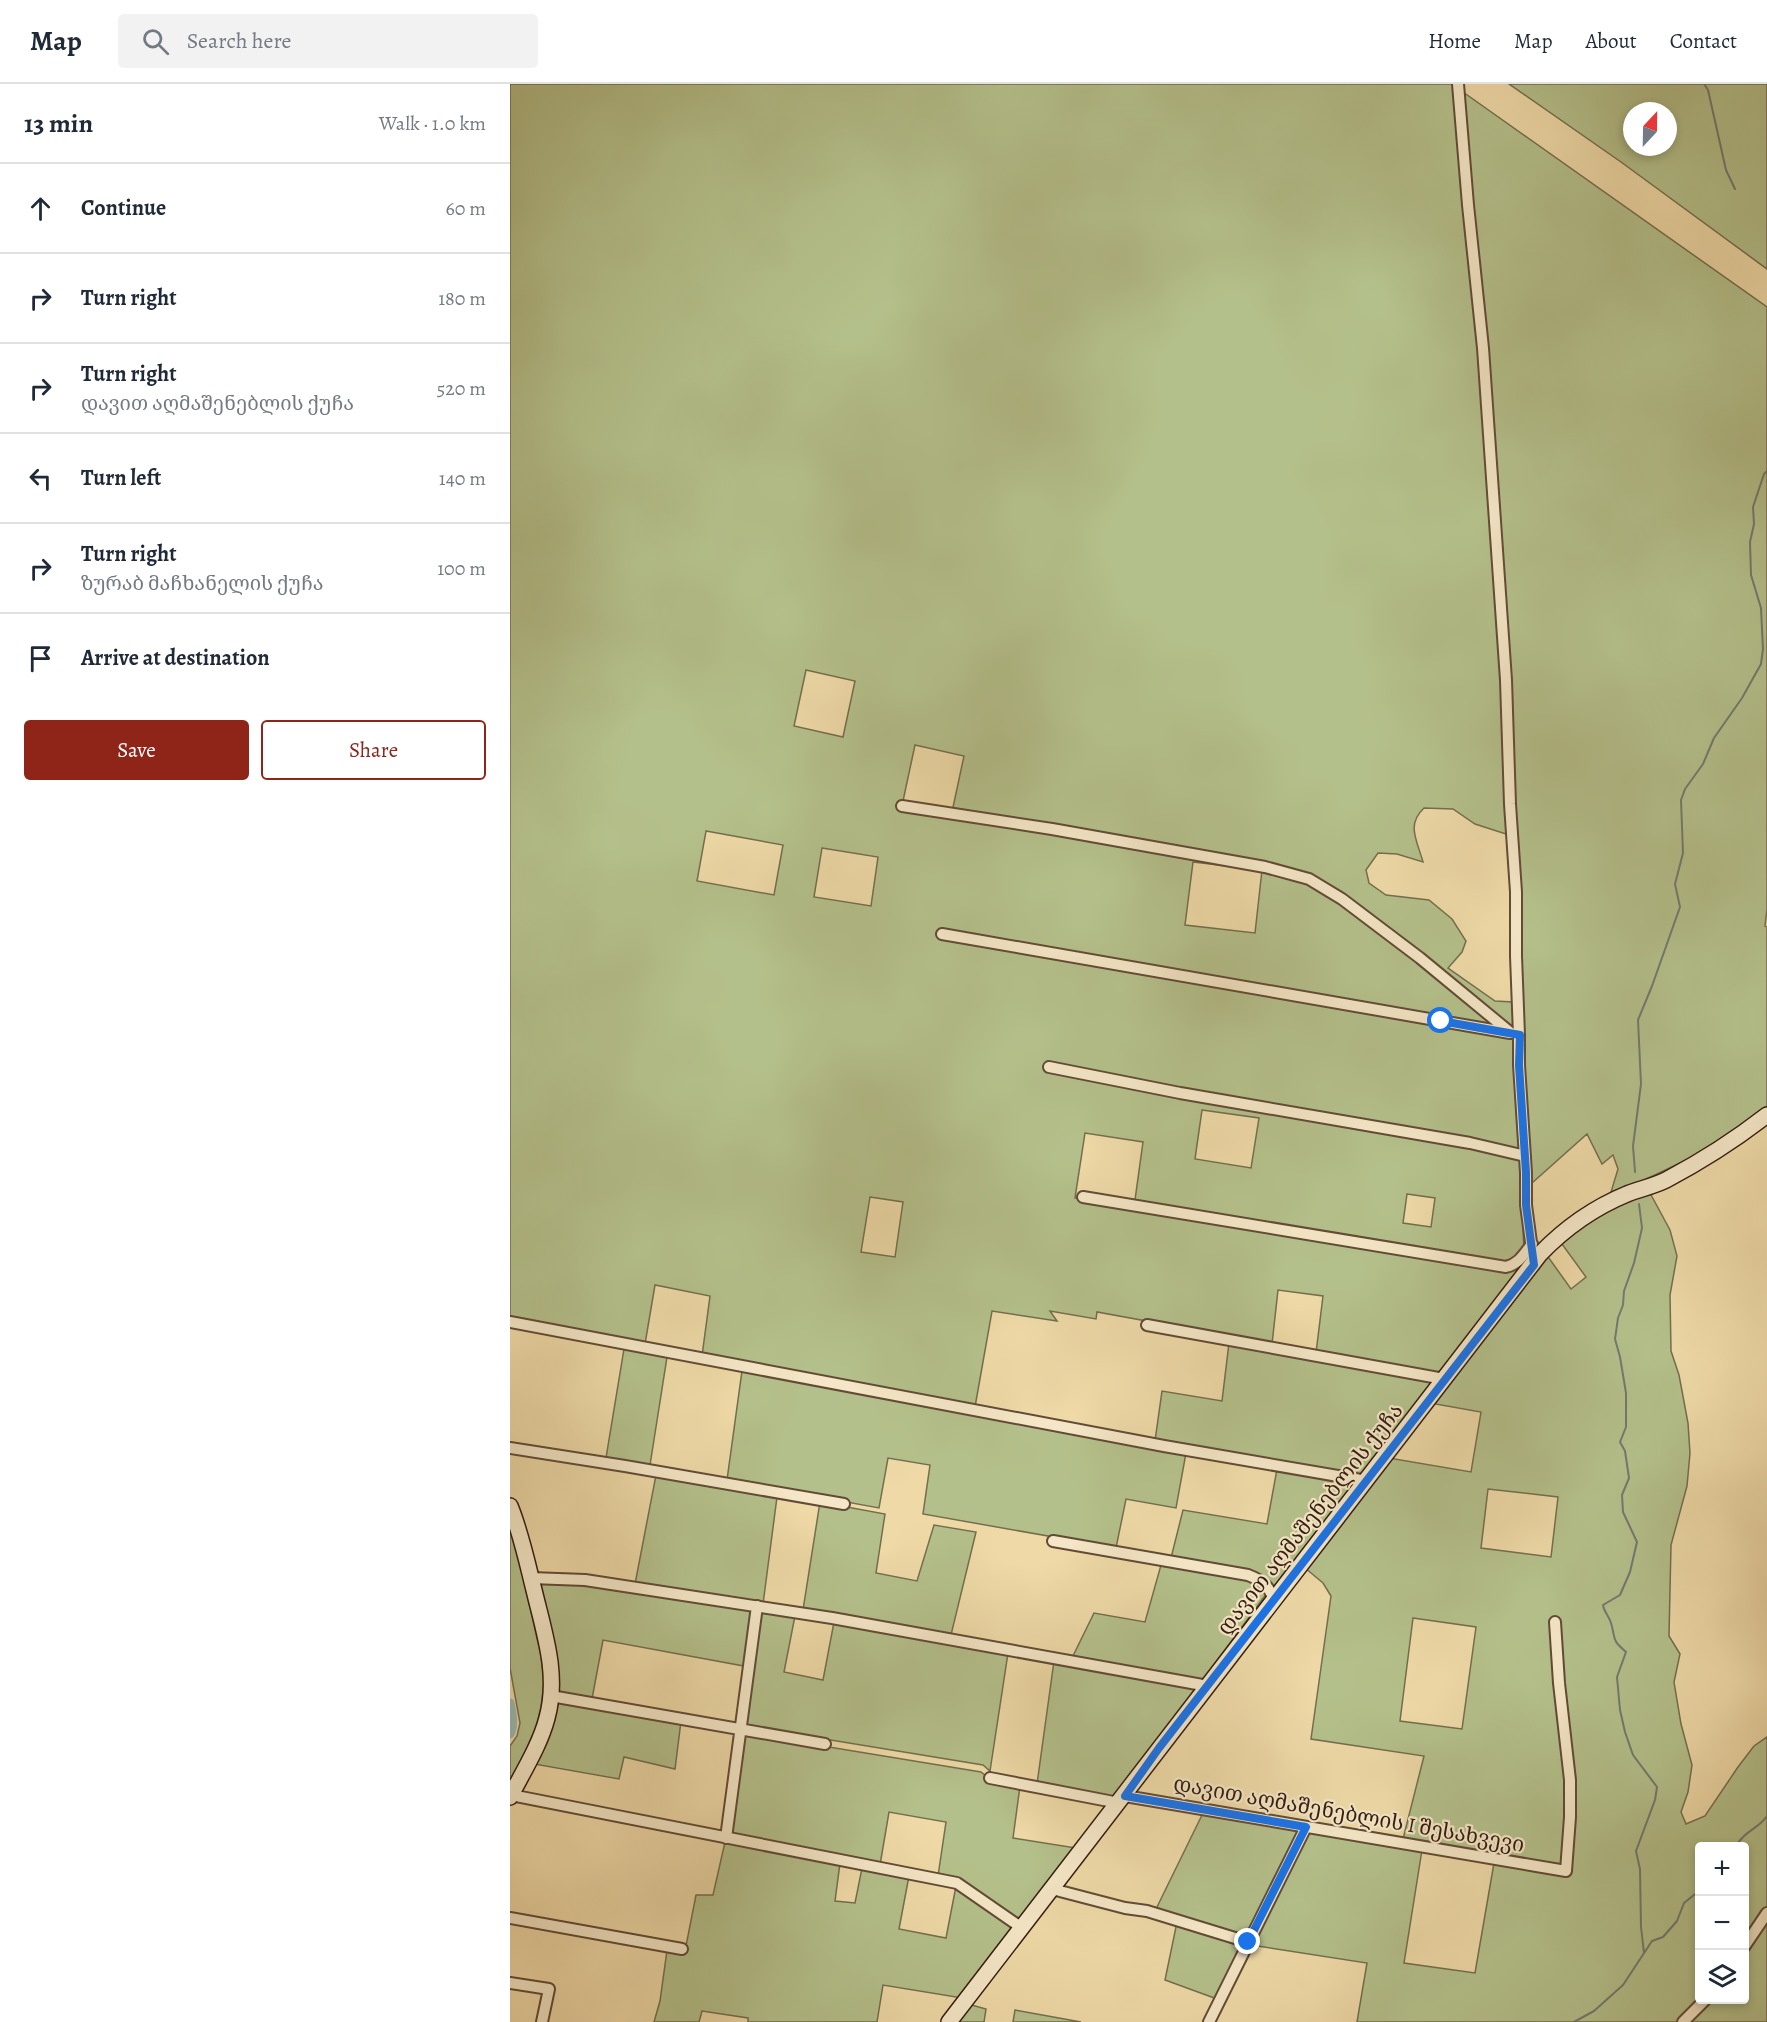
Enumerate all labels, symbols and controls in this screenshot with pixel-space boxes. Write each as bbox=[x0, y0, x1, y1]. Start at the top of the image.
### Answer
search box bbox=[118, 14, 538, 68]
text: Map bbox=[30, 22, 82, 60]
icon: search bbox=[139, 25, 172, 58]
text: Search here bbox=[187, 26, 291, 56]
text: Home bbox=[1428, 27, 1481, 55]
text: Map bbox=[1514, 27, 1552, 55]
text: About bbox=[1585, 27, 1637, 55]
text: Contact bbox=[1670, 27, 1737, 55]
north arrow bbox=[1623, 102, 1677, 156]
text: 13 min bbox=[24, 106, 93, 141]
text: Walk · 1.0 km bbox=[379, 110, 486, 137]
icon: ahead bbox=[24, 192, 57, 225]
text: Continue bbox=[81, 193, 166, 223]
text: 60 m bbox=[446, 195, 486, 222]
icon: right bbox=[24, 282, 57, 315]
text: Turn right bbox=[81, 283, 177, 313]
text: 180 m bbox=[438, 285, 486, 312]
text: Turn right bbox=[81, 359, 177, 389]
icon: right bbox=[24, 372, 57, 405]
text: 520 m bbox=[437, 375, 486, 402]
text: დავით აღმაშენებლის ქუჩა bbox=[81, 390, 354, 417]
icon: left bbox=[24, 462, 57, 495]
text: Turn left bbox=[81, 463, 161, 493]
text: 140 m bbox=[439, 465, 486, 492]
text: Turn right bbox=[81, 539, 177, 569]
icon: right bbox=[24, 552, 57, 585]
text: 100 m bbox=[437, 555, 486, 582]
text: ზურაბ მაჩხანელის ქუჩა bbox=[81, 570, 323, 597]
icon: arrive bbox=[24, 642, 57, 675]
text: Arrive at destination bbox=[81, 643, 270, 673]
button: Save bbox=[24, 720, 249, 780]
button: Share bbox=[261, 720, 486, 780]
route start bbox=[1427, 1007, 1453, 1033]
street label: დავით აღმაშენებლის ქუჩა bbox=[1211, 1397, 1409, 1641]
street label: დავით აღმაშენებლის I შესახვევი bbox=[1171, 1769, 1527, 1859]
map controls bbox=[1695, 1842, 1749, 2004]
button: + bbox=[1695, 1842, 1749, 1896]
button: − bbox=[1695, 1896, 1749, 1950]
route end bbox=[1234, 1928, 1260, 1954]
button: layers bbox=[1695, 1950, 1749, 2004]

